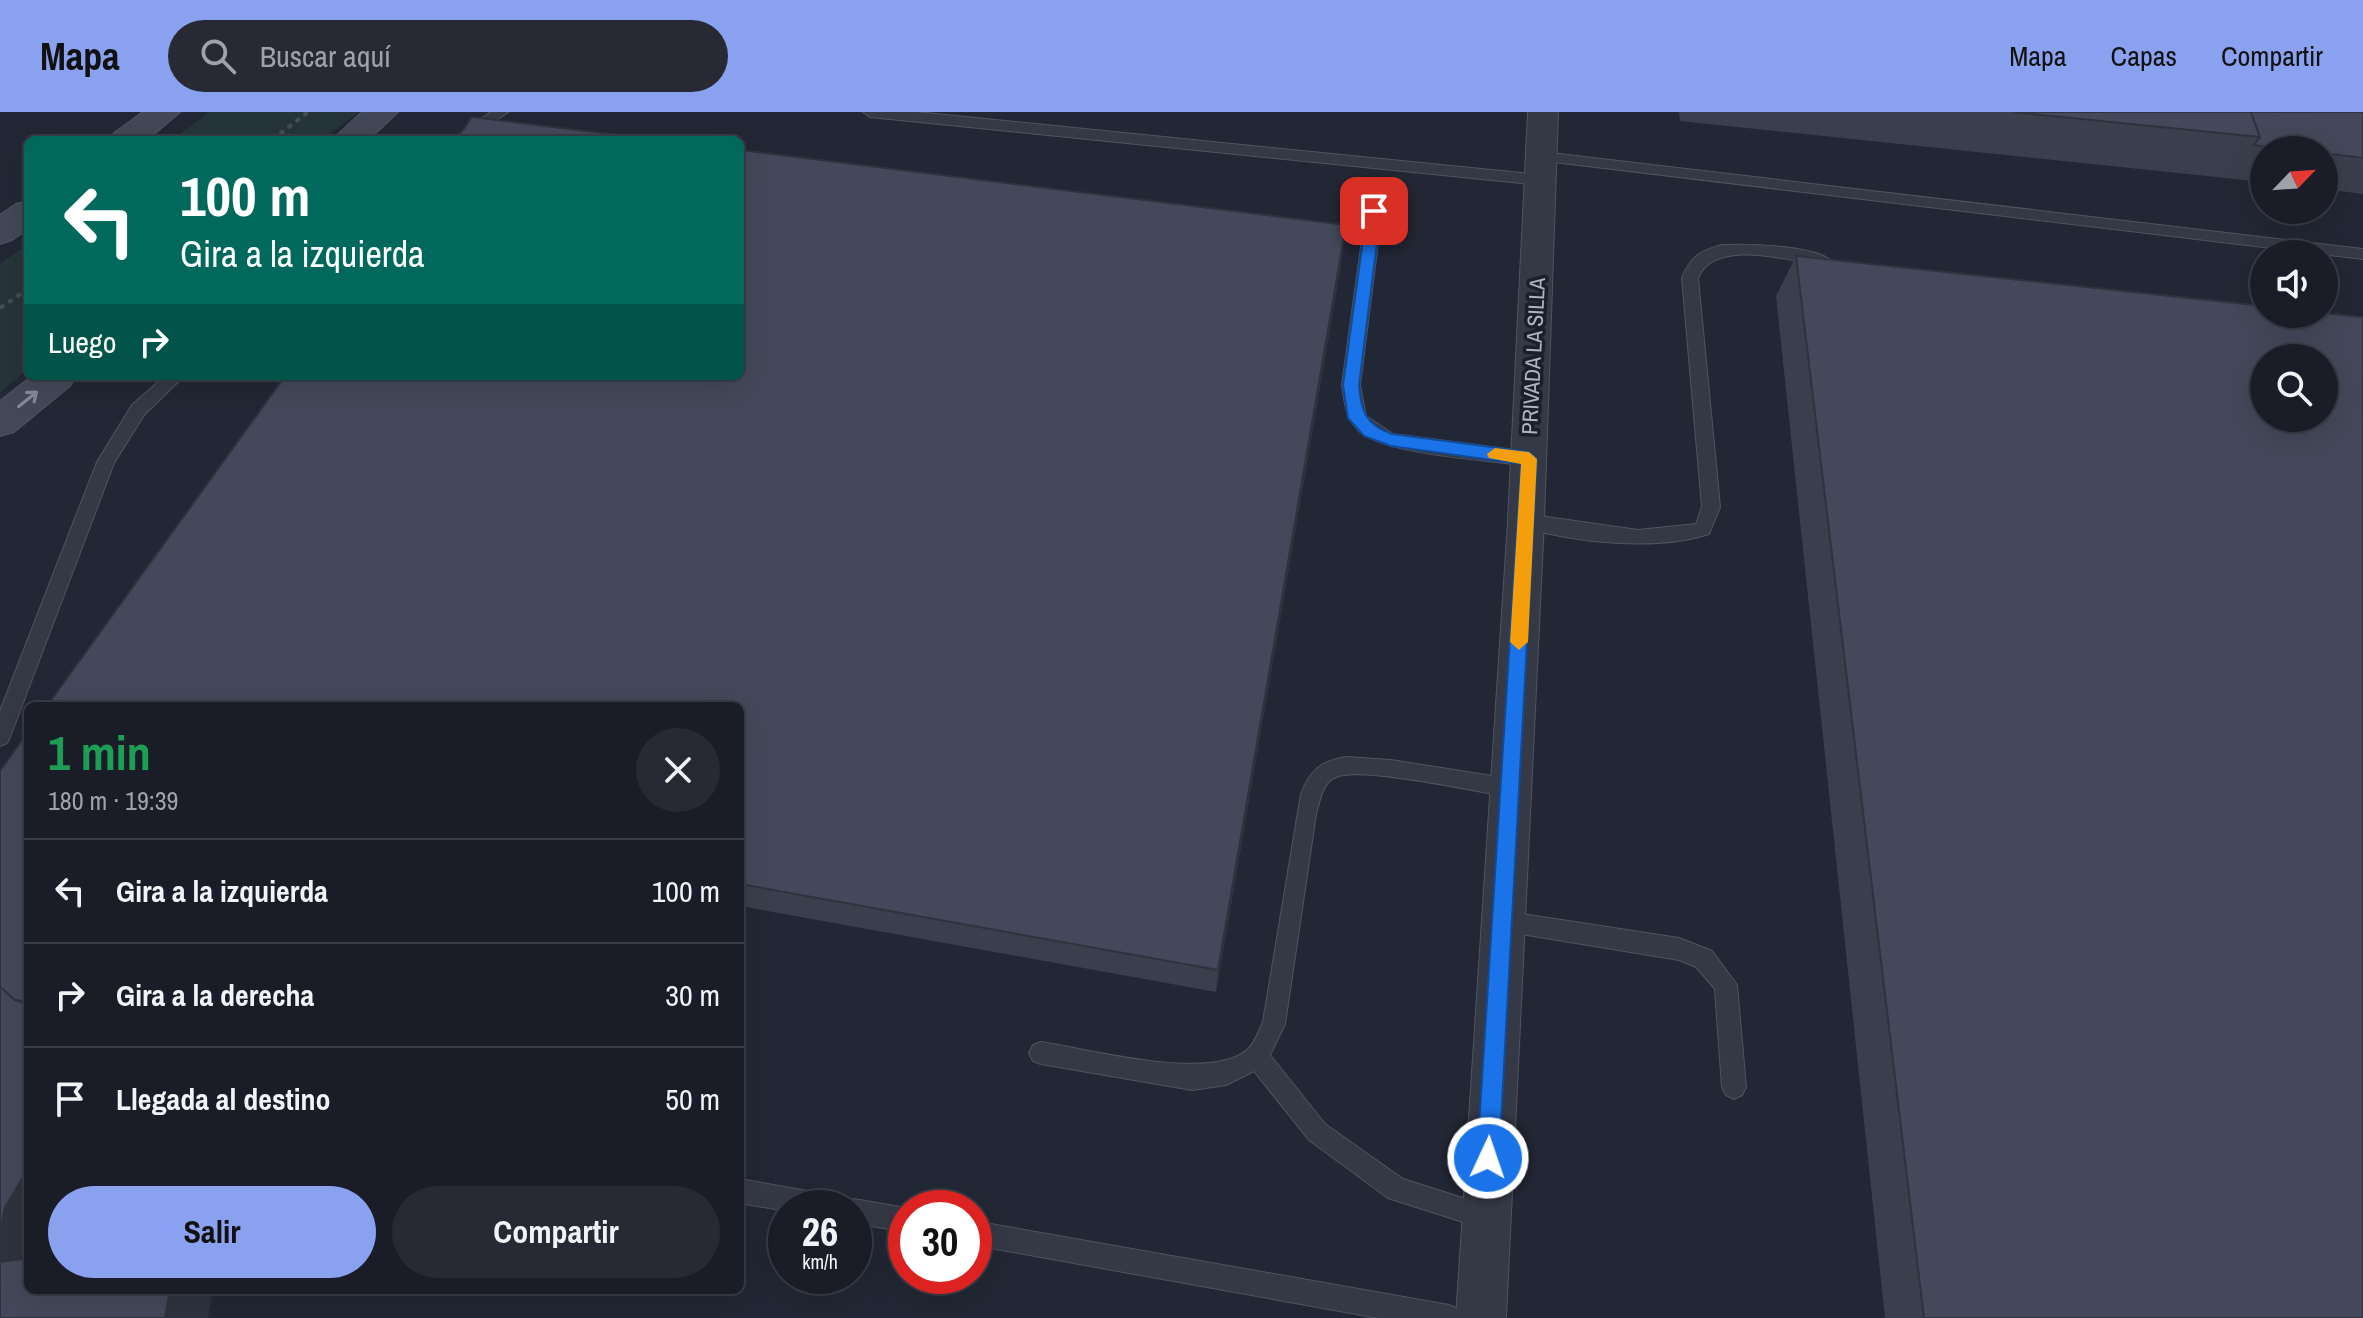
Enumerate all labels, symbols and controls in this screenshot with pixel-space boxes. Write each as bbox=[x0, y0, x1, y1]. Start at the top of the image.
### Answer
search box bbox=[168, 20, 728, 92]
text: Mapa bbox=[40, 31, 120, 82]
icon: search bbox=[196, 34, 240, 78]
text: Buscar aquí bbox=[260, 36, 391, 76]
text: Mapa bbox=[2009, 37, 2067, 75]
text: Capas bbox=[2111, 37, 2177, 75]
text: Compartir bbox=[2221, 37, 2323, 75]
north arrow bbox=[2250, 136, 2338, 224]
map controls bbox=[2250, 136, 2338, 432]
text: 100 m bbox=[180, 158, 310, 233]
icon: left bbox=[48, 168, 152, 272]
pin bbox=[1340, 177, 1408, 245]
icon: arrive bbox=[1352, 189, 1396, 233]
text: Gira a la izquierda bbox=[180, 230, 425, 278]
button: sound bbox=[2250, 240, 2338, 328]
street label: PRIVADA LA SILLA bbox=[1514, 276, 1552, 435]
icon: right bbox=[132, 320, 176, 364]
text: Luego bbox=[48, 322, 116, 362]
button: search bbox=[2250, 344, 2338, 432]
one-way arrow bbox=[17, 390, 38, 408]
text: 1 min bbox=[48, 720, 151, 785]
button: close bbox=[636, 728, 720, 812]
text: 180 m · 19:39 bbox=[48, 783, 178, 818]
icon: left bbox=[48, 869, 92, 913]
text: Gira a la izquierda bbox=[116, 871, 328, 911]
text: 100 m bbox=[652, 871, 720, 911]
icon: right bbox=[48, 973, 92, 1017]
text: Gira a la derecha bbox=[116, 975, 314, 1015]
text: 30 m bbox=[665, 975, 720, 1015]
icon: arrive bbox=[48, 1077, 92, 1121]
text: Llegada al destino bbox=[116, 1079, 331, 1119]
text: 50 m bbox=[665, 1079, 720, 1119]
position arrow bbox=[1446, 1116, 1530, 1200]
button: Salir bbox=[48, 1186, 376, 1278]
button: Compartir bbox=[392, 1186, 720, 1278]
speed limit sign: 30 bbox=[888, 1190, 992, 1294]
text: 26 bbox=[802, 1205, 838, 1258]
text: km/h bbox=[802, 1248, 838, 1275]

